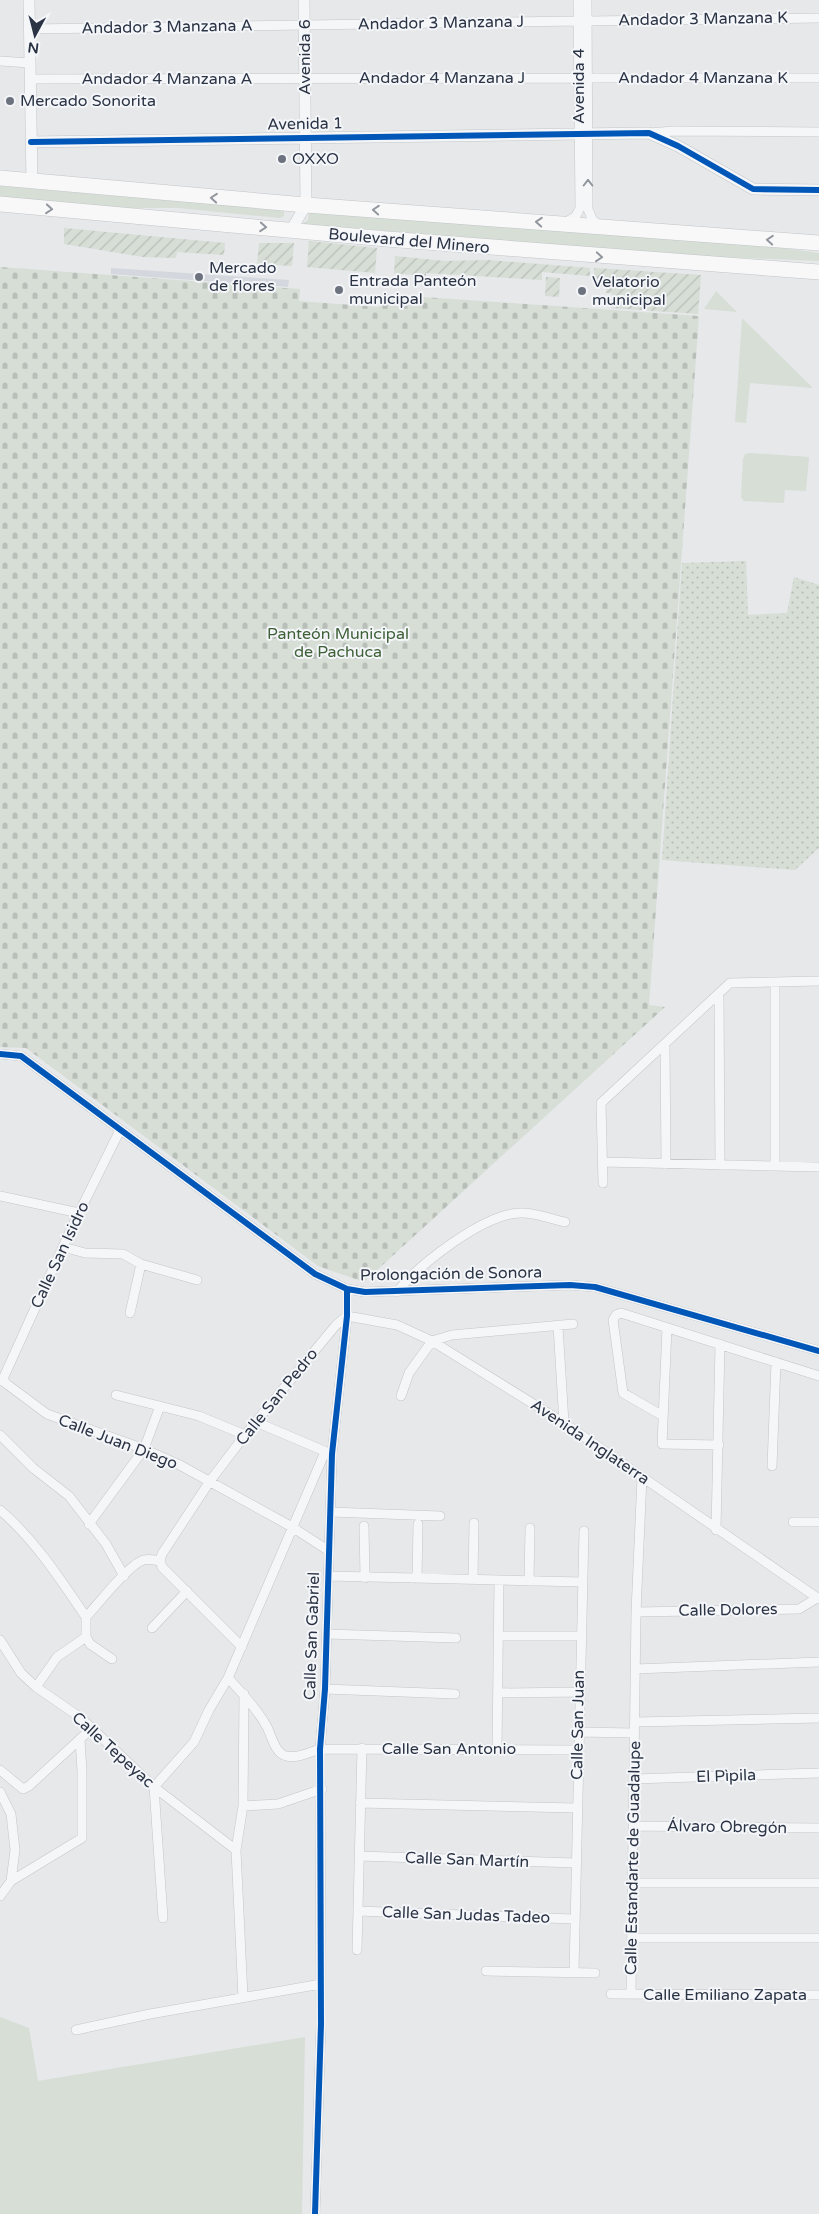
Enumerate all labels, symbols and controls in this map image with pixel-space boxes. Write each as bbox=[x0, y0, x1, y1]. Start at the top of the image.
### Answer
street label: Andador 3 Manzana K bbox=[618, 8, 788, 30]
north arrow bbox=[10, 10, 60, 60]
street label: Andador 3 Manzana J bbox=[358, 12, 524, 34]
street label: Andador 3 Manzana A bbox=[81, 16, 253, 38]
street label: Avenida 6 bbox=[295, 19, 315, 95]
text: N bbox=[27, 38, 40, 57]
street label: Avenida 4 bbox=[569, 48, 589, 124]
street label: Andador 4 Manzana J bbox=[359, 68, 525, 88]
street label: Andador 4 Manzana K bbox=[618, 68, 788, 88]
street label: Andador 4 Manzana A bbox=[82, 69, 253, 89]
place label: Mercado Sonorita bbox=[20, 91, 156, 111]
marker: Mercado Sonorita bbox=[4, 95, 16, 107]
street label: Avenida 1 bbox=[267, 113, 343, 135]
place label: OXXO bbox=[292, 149, 339, 169]
marker: OXXO bbox=[276, 153, 288, 165]
one-way arrow bbox=[583, 178, 593, 186]
one-way arrow bbox=[210, 192, 218, 203]
one-way arrow bbox=[45, 203, 53, 214]
one-way arrow bbox=[372, 205, 380, 216]
one-way arrow bbox=[534, 217, 542, 228]
one-way arrow bbox=[259, 222, 267, 233]
street label: Boulevard del Minero bbox=[327, 224, 491, 258]
one-way arrow bbox=[766, 234, 774, 245]
one-way arrow bbox=[595, 251, 603, 262]
place label: Mercado de flores bbox=[209, 258, 277, 296]
marker: Mercado de flores bbox=[193, 271, 205, 283]
place label: Entrada Panteón municipal bbox=[349, 271, 477, 309]
place label: Velatorio municipal bbox=[592, 272, 666, 310]
marker: Entrada Panteón municipal bbox=[333, 284, 345, 296]
marker: Velatorio municipal bbox=[576, 285, 588, 297]
park label: Panteón Municipal de Pachuca bbox=[267, 624, 409, 662]
street label: Calle San Isidro bbox=[26, 1198, 94, 1312]
street label: Prolongación de Sonora bbox=[360, 1262, 542, 1286]
street label: Calle San Pedro bbox=[232, 1344, 322, 1450]
street label: Avenida Inglaterra bbox=[527, 1395, 653, 1489]
street label: Calle Juan Diego bbox=[56, 1410, 180, 1474]
street label: Calle San Gabriel bbox=[300, 1571, 324, 1701]
street label: Calle Dolores bbox=[678, 1599, 778, 1621]
street label: Calle San Juan bbox=[567, 1670, 589, 1780]
street label: Calle Tepeyac bbox=[68, 1708, 158, 1792]
street label: Calle San Antonio bbox=[382, 1739, 516, 1759]
street label: Calle Estandarte de Guadalupe bbox=[621, 1741, 645, 1975]
street label: El Pìpila bbox=[696, 1765, 756, 1787]
street label: Álvaro Obregón bbox=[667, 1816, 787, 1838]
street label: Calle San Martín bbox=[404, 1848, 530, 1872]
street label: Calle San Judas Tadeo bbox=[381, 1902, 551, 1928]
street label: Calle Emiliano Zapata bbox=[643, 1985, 807, 2005]

